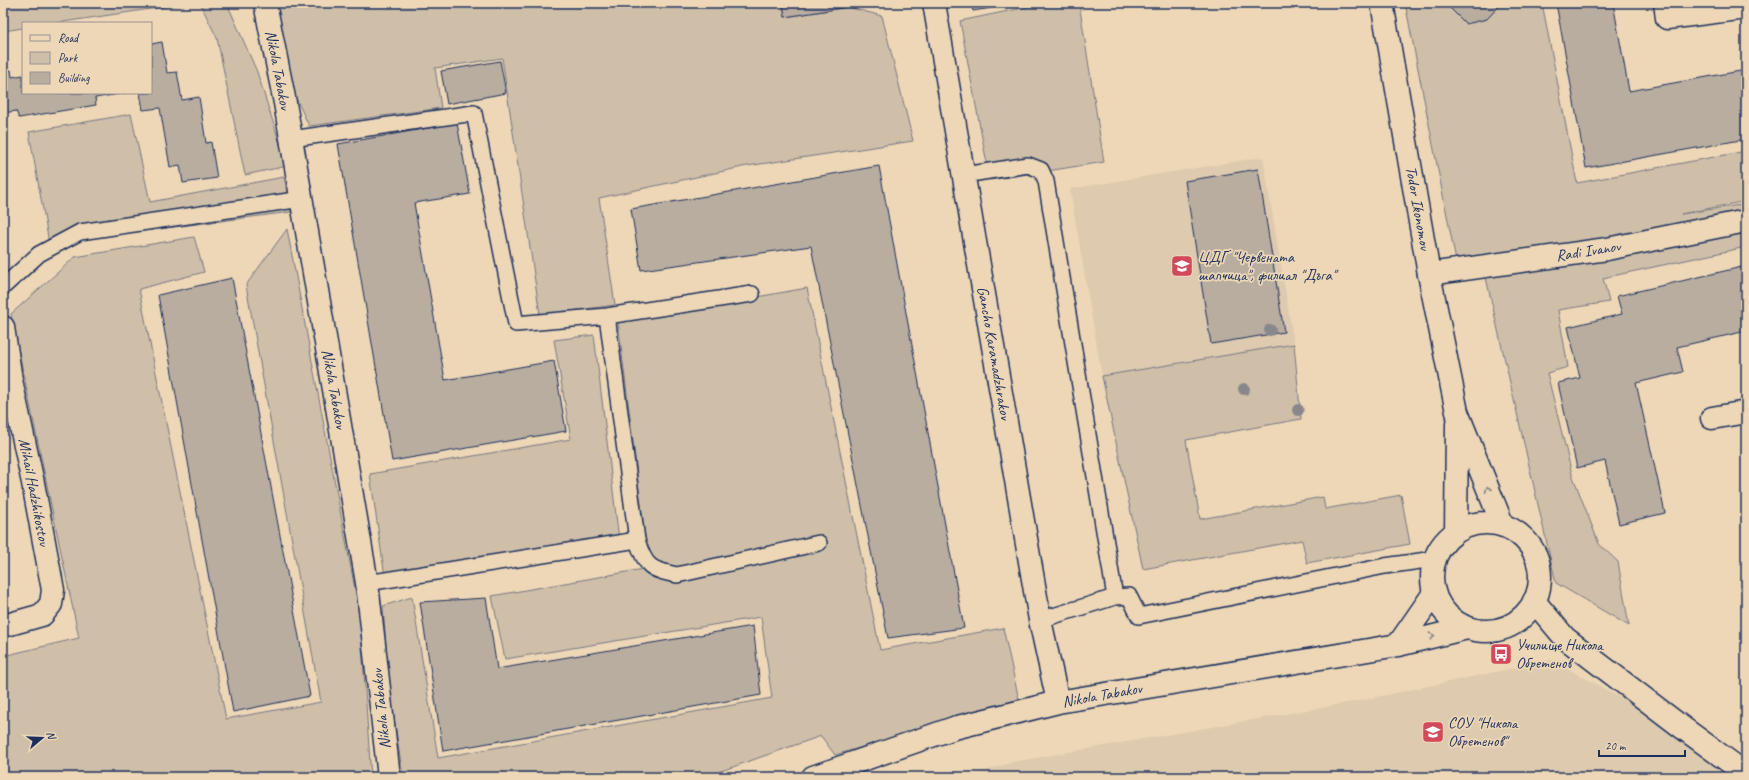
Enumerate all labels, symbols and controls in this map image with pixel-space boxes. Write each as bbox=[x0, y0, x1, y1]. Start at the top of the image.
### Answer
legend bbox=[22, 22, 152, 94]
street label: Nikola Tabakov bbox=[260, 29, 296, 113]
text: Road bbox=[58, 30, 80, 46]
text: Park bbox=[58, 50, 79, 66]
text: Building bbox=[58, 70, 90, 86]
street label: Todor Ikonomov bbox=[1401, 165, 1435, 253]
street label: Radi Ivanov bbox=[1554, 236, 1623, 266]
place label: ЦДГ "Червената шапчица", филиал "Дъга" bbox=[1198, 247, 1339, 285]
school or university icon: ЦДГ "Червената шапчица", филиал "Дъга" bbox=[1169, 253, 1195, 279]
street label: Gancho Karamadzhrakov bbox=[972, 285, 1016, 423]
street label: Nikola Tabakov bbox=[317, 348, 351, 432]
street label: Mihail Hadzhikostov bbox=[14, 437, 55, 549]
one-way arrow bbox=[1485, 486, 1493, 493]
one-way arrow bbox=[1429, 633, 1435, 641]
place label: Училище Никола Обретенов bbox=[1516, 635, 1604, 673]
bus stop icon: Училище Никола Обретенов bbox=[1488, 641, 1514, 667]
street label: Nikola Tabakov bbox=[367, 666, 395, 750]
street label: Nikola Tabakov bbox=[1061, 678, 1145, 712]
place label: СОУ "Никола Обретенов" bbox=[1448, 713, 1519, 751]
north arrow bbox=[22, 718, 62, 758]
school or university icon: СОУ "Никола Обретенов" bbox=[1420, 719, 1446, 745]
text: N bbox=[44, 729, 60, 742]
scale bar bbox=[1599, 732, 1685, 758]
text: 20 m bbox=[1605, 738, 1627, 754]

